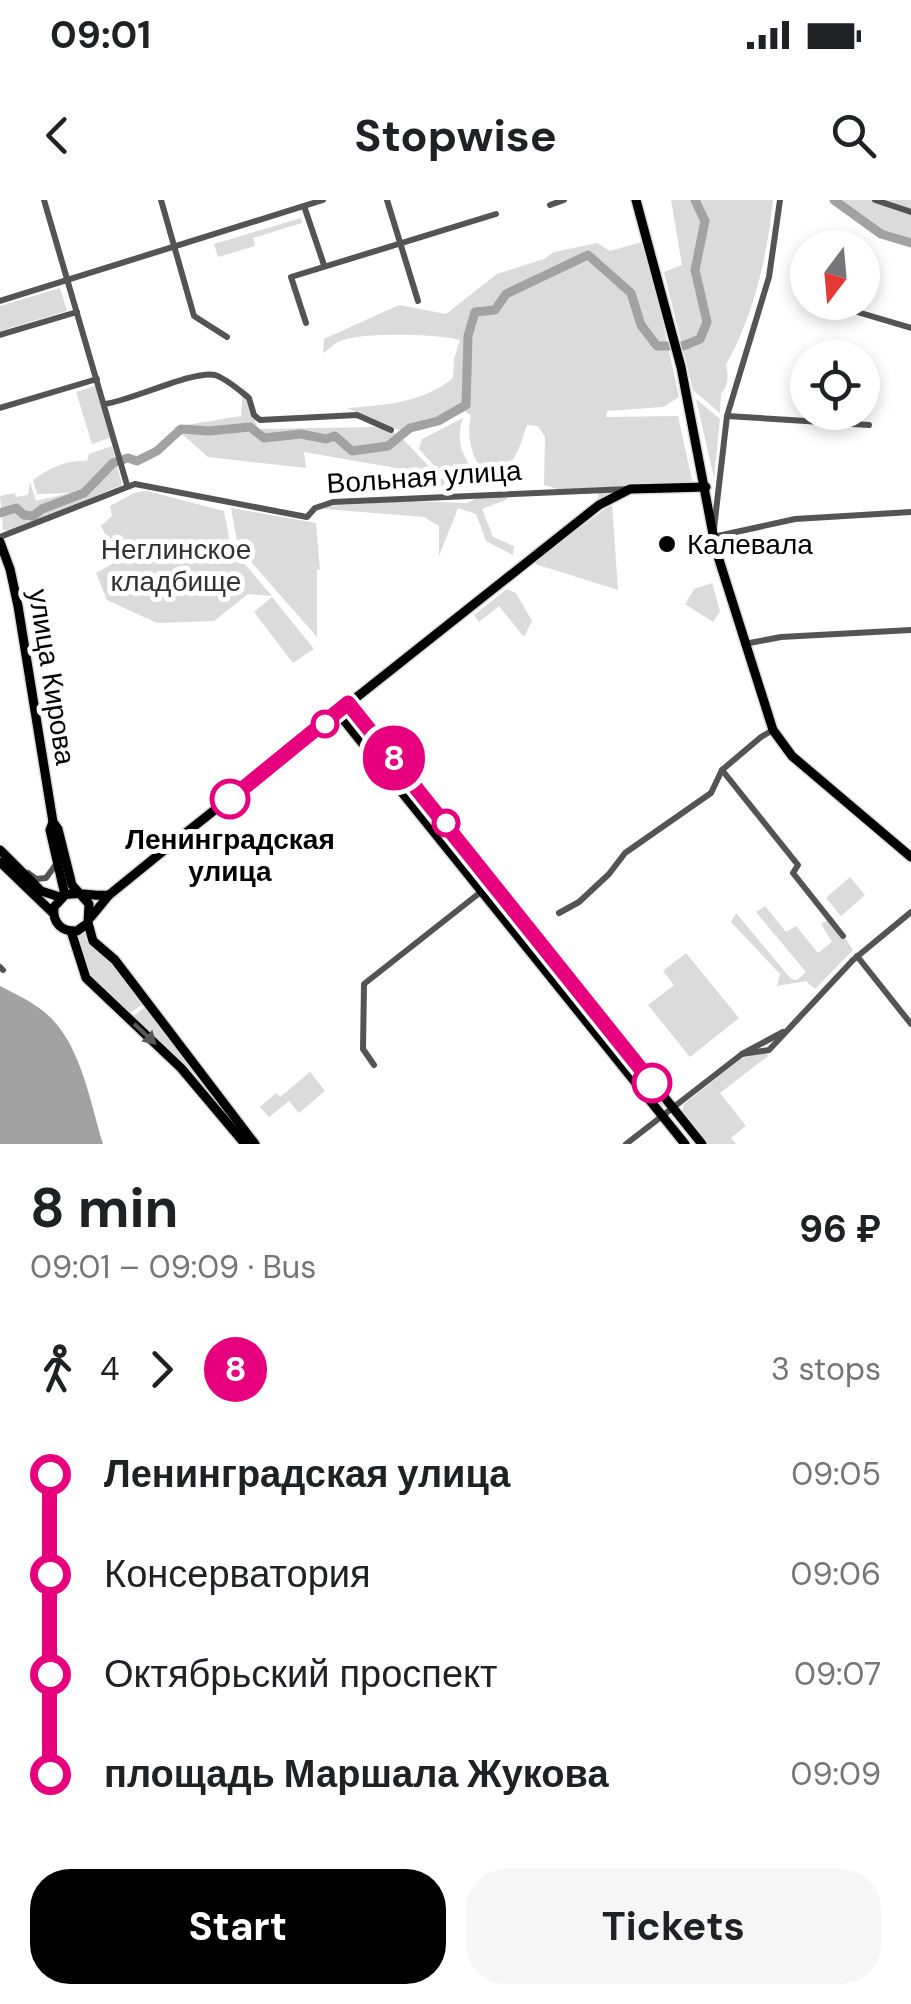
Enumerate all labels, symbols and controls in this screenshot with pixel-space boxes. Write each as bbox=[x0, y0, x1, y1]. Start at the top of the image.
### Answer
text: 09:01 bbox=[50, 10, 151, 60]
text: Stopwise bbox=[354, 106, 557, 165]
icon: back bbox=[30, 108, 85, 163]
icon: search bbox=[826, 108, 881, 163]
north arrow bbox=[790, 230, 880, 320]
map controls bbox=[790, 230, 880, 430]
button: locate bbox=[790, 340, 880, 430]
street label: Вольная улица bbox=[325, 452, 523, 502]
place label: Калевала bbox=[687, 526, 813, 563]
park label: Неглинское кладбище bbox=[101, 531, 251, 600]
marker: Калевала bbox=[656, 533, 678, 555]
street label: улица Кирова bbox=[20, 586, 84, 768]
unlabelled marker bbox=[312, 711, 338, 737]
line badge: 8 bbox=[362, 726, 426, 790]
text: 8 bbox=[383, 735, 405, 781]
marker: Ленинградская улица bbox=[211, 780, 249, 818]
unlabelled marker bbox=[433, 810, 459, 836]
place label: Ленинградская улица bbox=[125, 821, 335, 890]
one-way arrow bbox=[133, 1022, 157, 1045]
unlabelled marker bbox=[633, 1064, 671, 1102]
text: 8 min bbox=[30, 1172, 179, 1244]
text: 96 ₽ bbox=[799, 1204, 881, 1254]
text: 09:01 – 09:09 · Bus bbox=[30, 1246, 316, 1288]
icon: walk bbox=[30, 1342, 85, 1397]
icon: forward bbox=[134, 1342, 189, 1397]
text: 8 bbox=[224, 1346, 247, 1392]
text: 4 bbox=[100, 1348, 119, 1390]
text: 3 stops bbox=[771, 1348, 881, 1390]
text: Ленинградская улица bbox=[104, 1449, 510, 1499]
text: 09:05 bbox=[791, 1453, 881, 1495]
text: Консерватория bbox=[104, 1549, 371, 1599]
text: 09:06 bbox=[791, 1553, 881, 1595]
text: Октябрьский проспект bbox=[104, 1649, 498, 1699]
text: 09:07 bbox=[794, 1653, 881, 1695]
text: площадь Маршала Жукова bbox=[104, 1749, 609, 1799]
text: 09:09 bbox=[791, 1753, 881, 1795]
button: Start bbox=[30, 1869, 446, 1984]
button: Tickets bbox=[466, 1869, 881, 1984]

